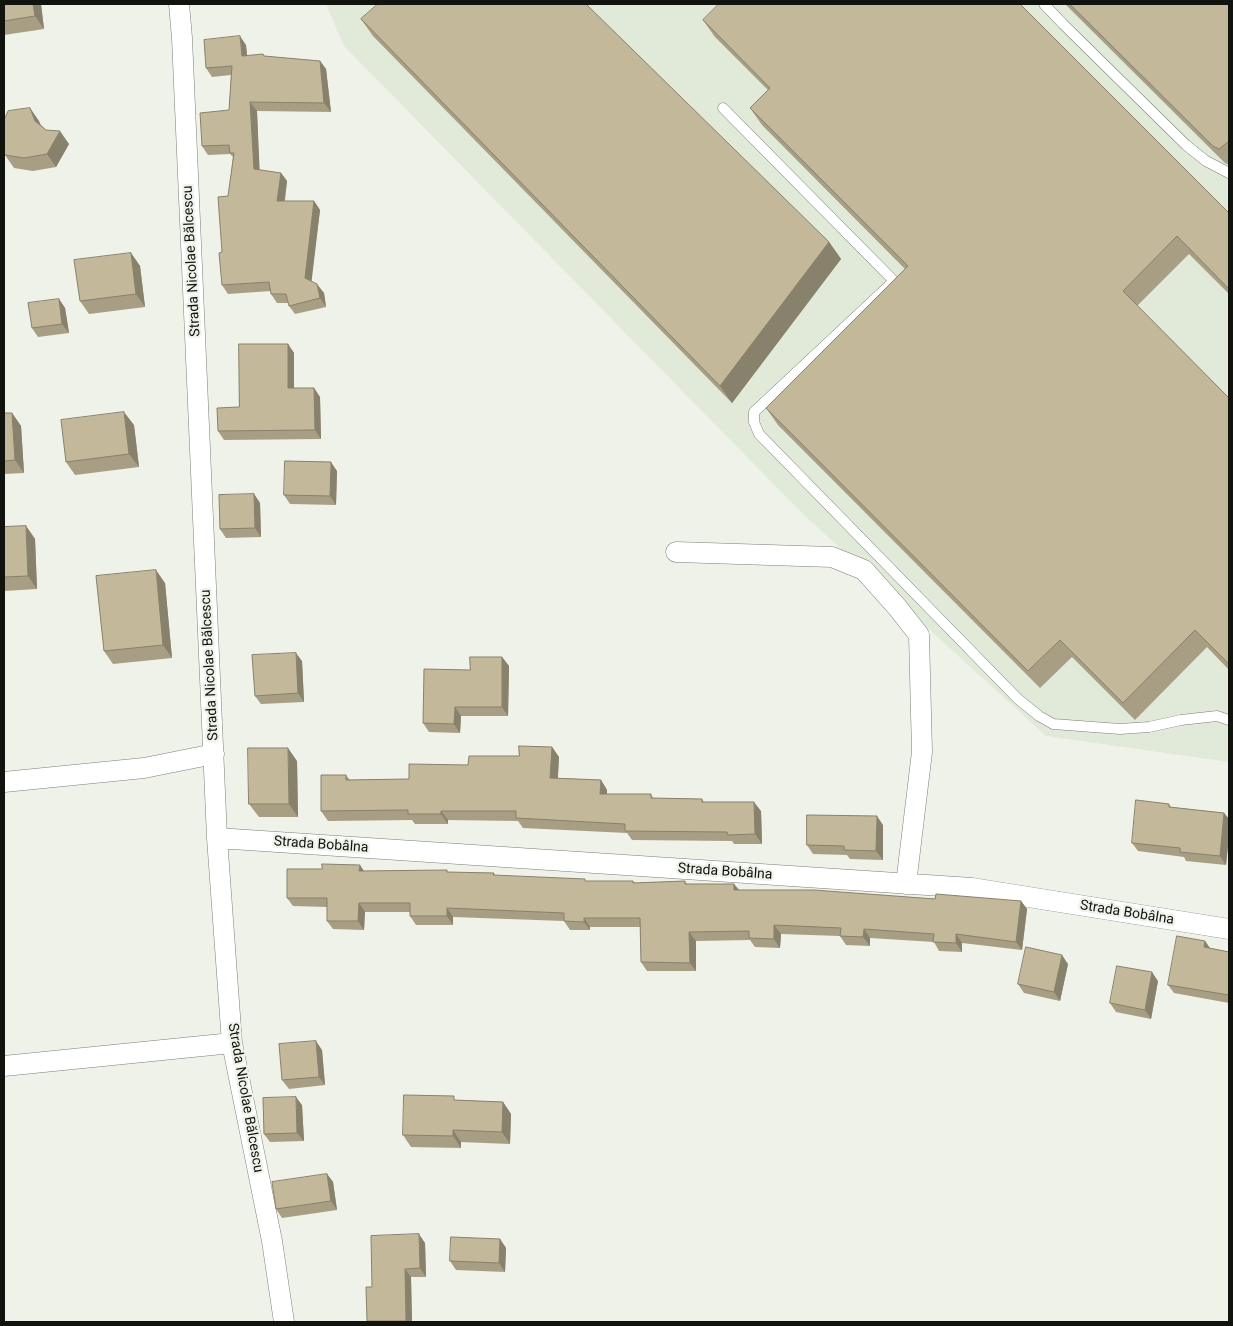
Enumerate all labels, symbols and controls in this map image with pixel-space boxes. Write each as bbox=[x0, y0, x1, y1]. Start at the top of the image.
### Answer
street label: Strada Nicolae Bălcescu bbox=[180, 185, 204, 337]
street label: Strada Nicolae Bălcescu bbox=[198, 589, 222, 741]
street label: Strada Bobâlna bbox=[273, 833, 369, 857]
street label: Strada Bobâlna bbox=[677, 860, 773, 884]
street label: Strada Bobâlna bbox=[1079, 897, 1175, 929]
street label: Strada Nicolae Bălcescu bbox=[224, 1022, 266, 1174]

